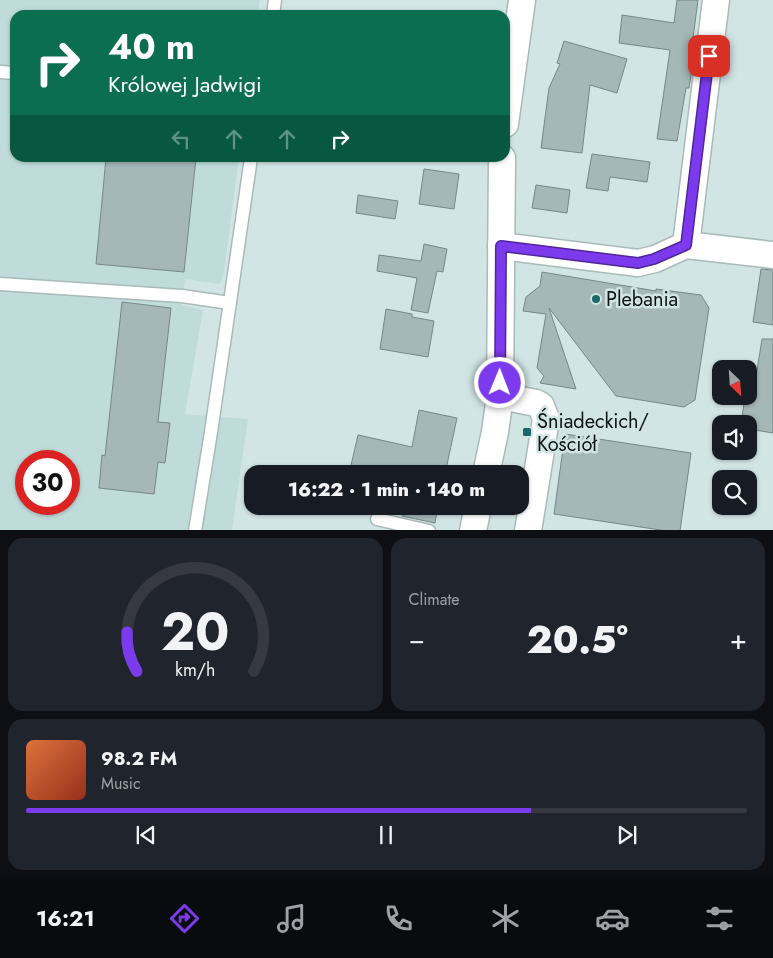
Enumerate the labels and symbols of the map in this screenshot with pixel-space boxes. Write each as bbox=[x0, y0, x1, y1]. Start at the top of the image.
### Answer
pin bbox=[688, 35, 730, 77]
place label: Plebania bbox=[606, 285, 678, 314]
marker: Plebania bbox=[590, 293, 602, 305]
position arrow bbox=[473, 356, 525, 408]
north arrow bbox=[712, 360, 758, 405]
place label: Śniadeckich/ Kościół bbox=[537, 407, 649, 459]
marker: Śniadeckich/ Kościół bbox=[521, 426, 533, 438]
speed limit sign: 30 bbox=[15, 450, 80, 515]

